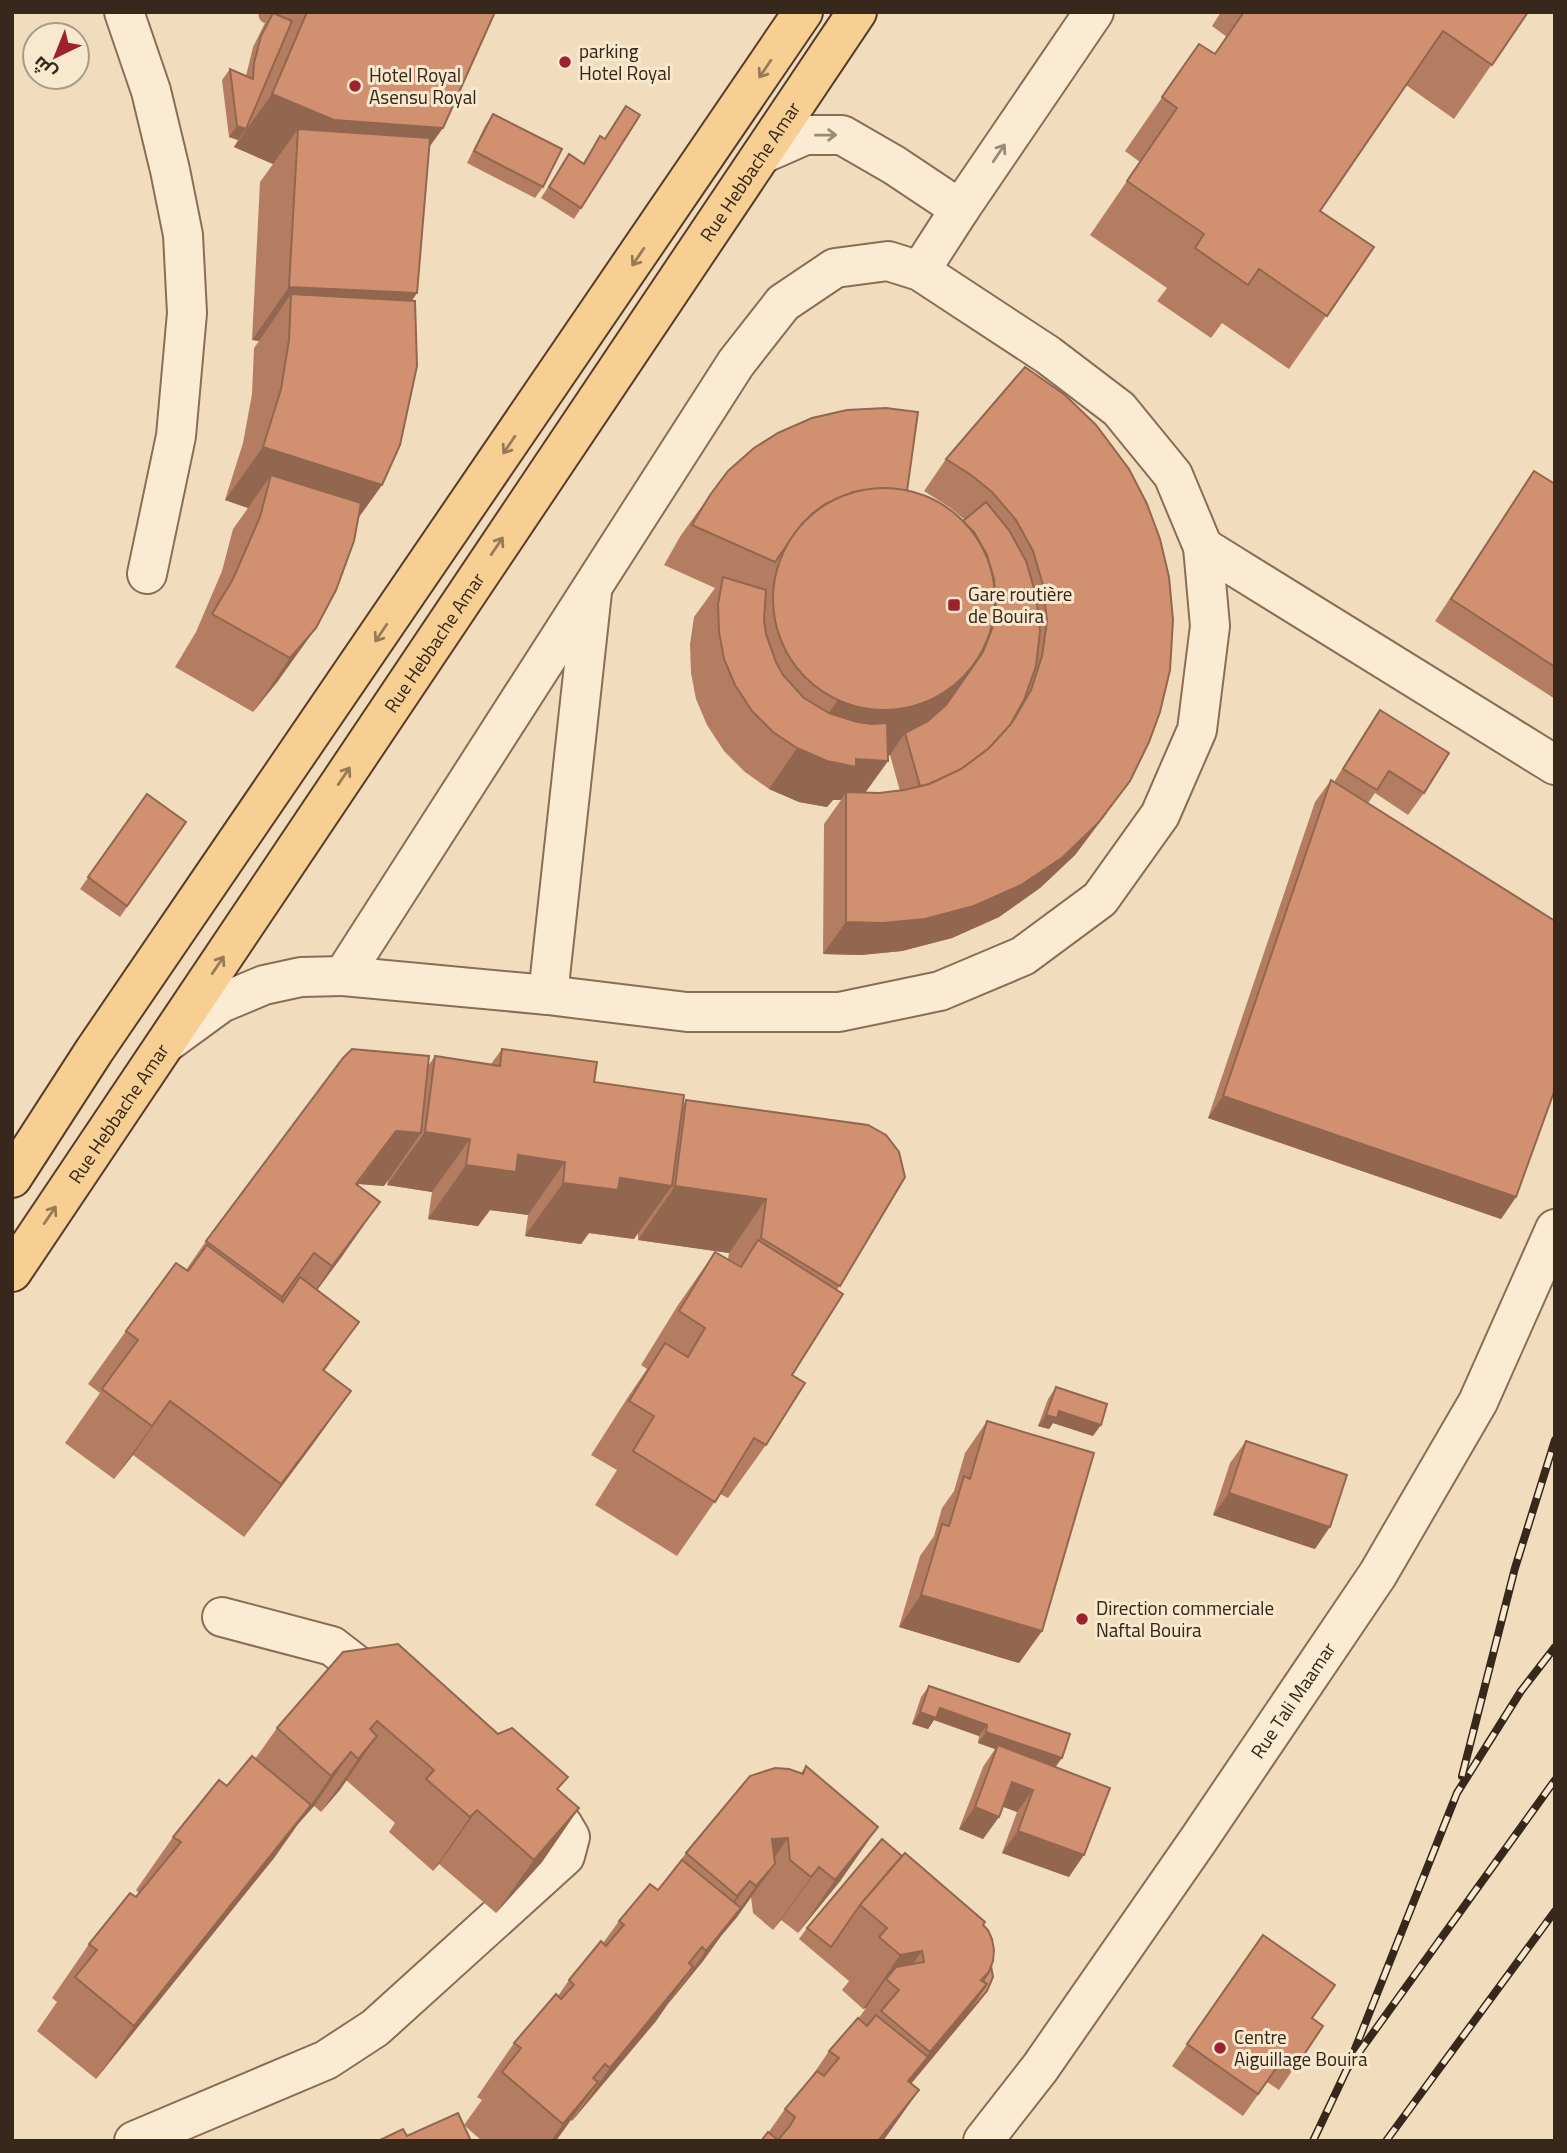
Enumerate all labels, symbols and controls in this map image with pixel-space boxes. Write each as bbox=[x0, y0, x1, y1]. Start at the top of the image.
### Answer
north arrow bbox=[21, 21, 91, 91]
place label: parking Hotel Royal bbox=[579, 33, 671, 91]
text: ش bbox=[23, 47, 66, 90]
marker: parking Hotel Royal bbox=[557, 54, 573, 70]
place label: Hotel Royal Asensu Royal bbox=[369, 57, 477, 115]
one-way arrow bbox=[758, 59, 772, 78]
marker: Hotel Royal Asensu Royal bbox=[347, 78, 363, 94]
street label: Rue Hebbache Amar bbox=[690, 93, 811, 249]
one-way arrow bbox=[814, 128, 837, 142]
one-way arrow bbox=[992, 144, 1006, 163]
one-way arrow bbox=[631, 247, 645, 266]
one-way arrow bbox=[502, 435, 516, 454]
one-way arrow bbox=[490, 537, 505, 556]
street label: Rue Hebbache Amar bbox=[374, 564, 495, 720]
place label: Gare routière de Bouira bbox=[968, 576, 1072, 634]
marker: Gare routière de Bouira bbox=[946, 597, 962, 613]
one-way arrow bbox=[374, 623, 388, 642]
one-way arrow bbox=[337, 767, 351, 786]
one-way arrow bbox=[211, 956, 225, 975]
street label: Rue Hebbache Amar bbox=[58, 1035, 179, 1191]
one-way arrow bbox=[43, 1206, 57, 1225]
place label: Direction commerciale Naftal Bouira bbox=[1096, 1590, 1274, 1648]
marker: Direction commerciale Naftal Bouira bbox=[1074, 1611, 1090, 1627]
street label: Rue Tali Maamar bbox=[1240, 1634, 1346, 1766]
place label: Centre Aiguillage Bouira bbox=[1234, 2019, 1368, 2077]
marker: Centre Aiguillage Bouira bbox=[1212, 2040, 1228, 2056]

